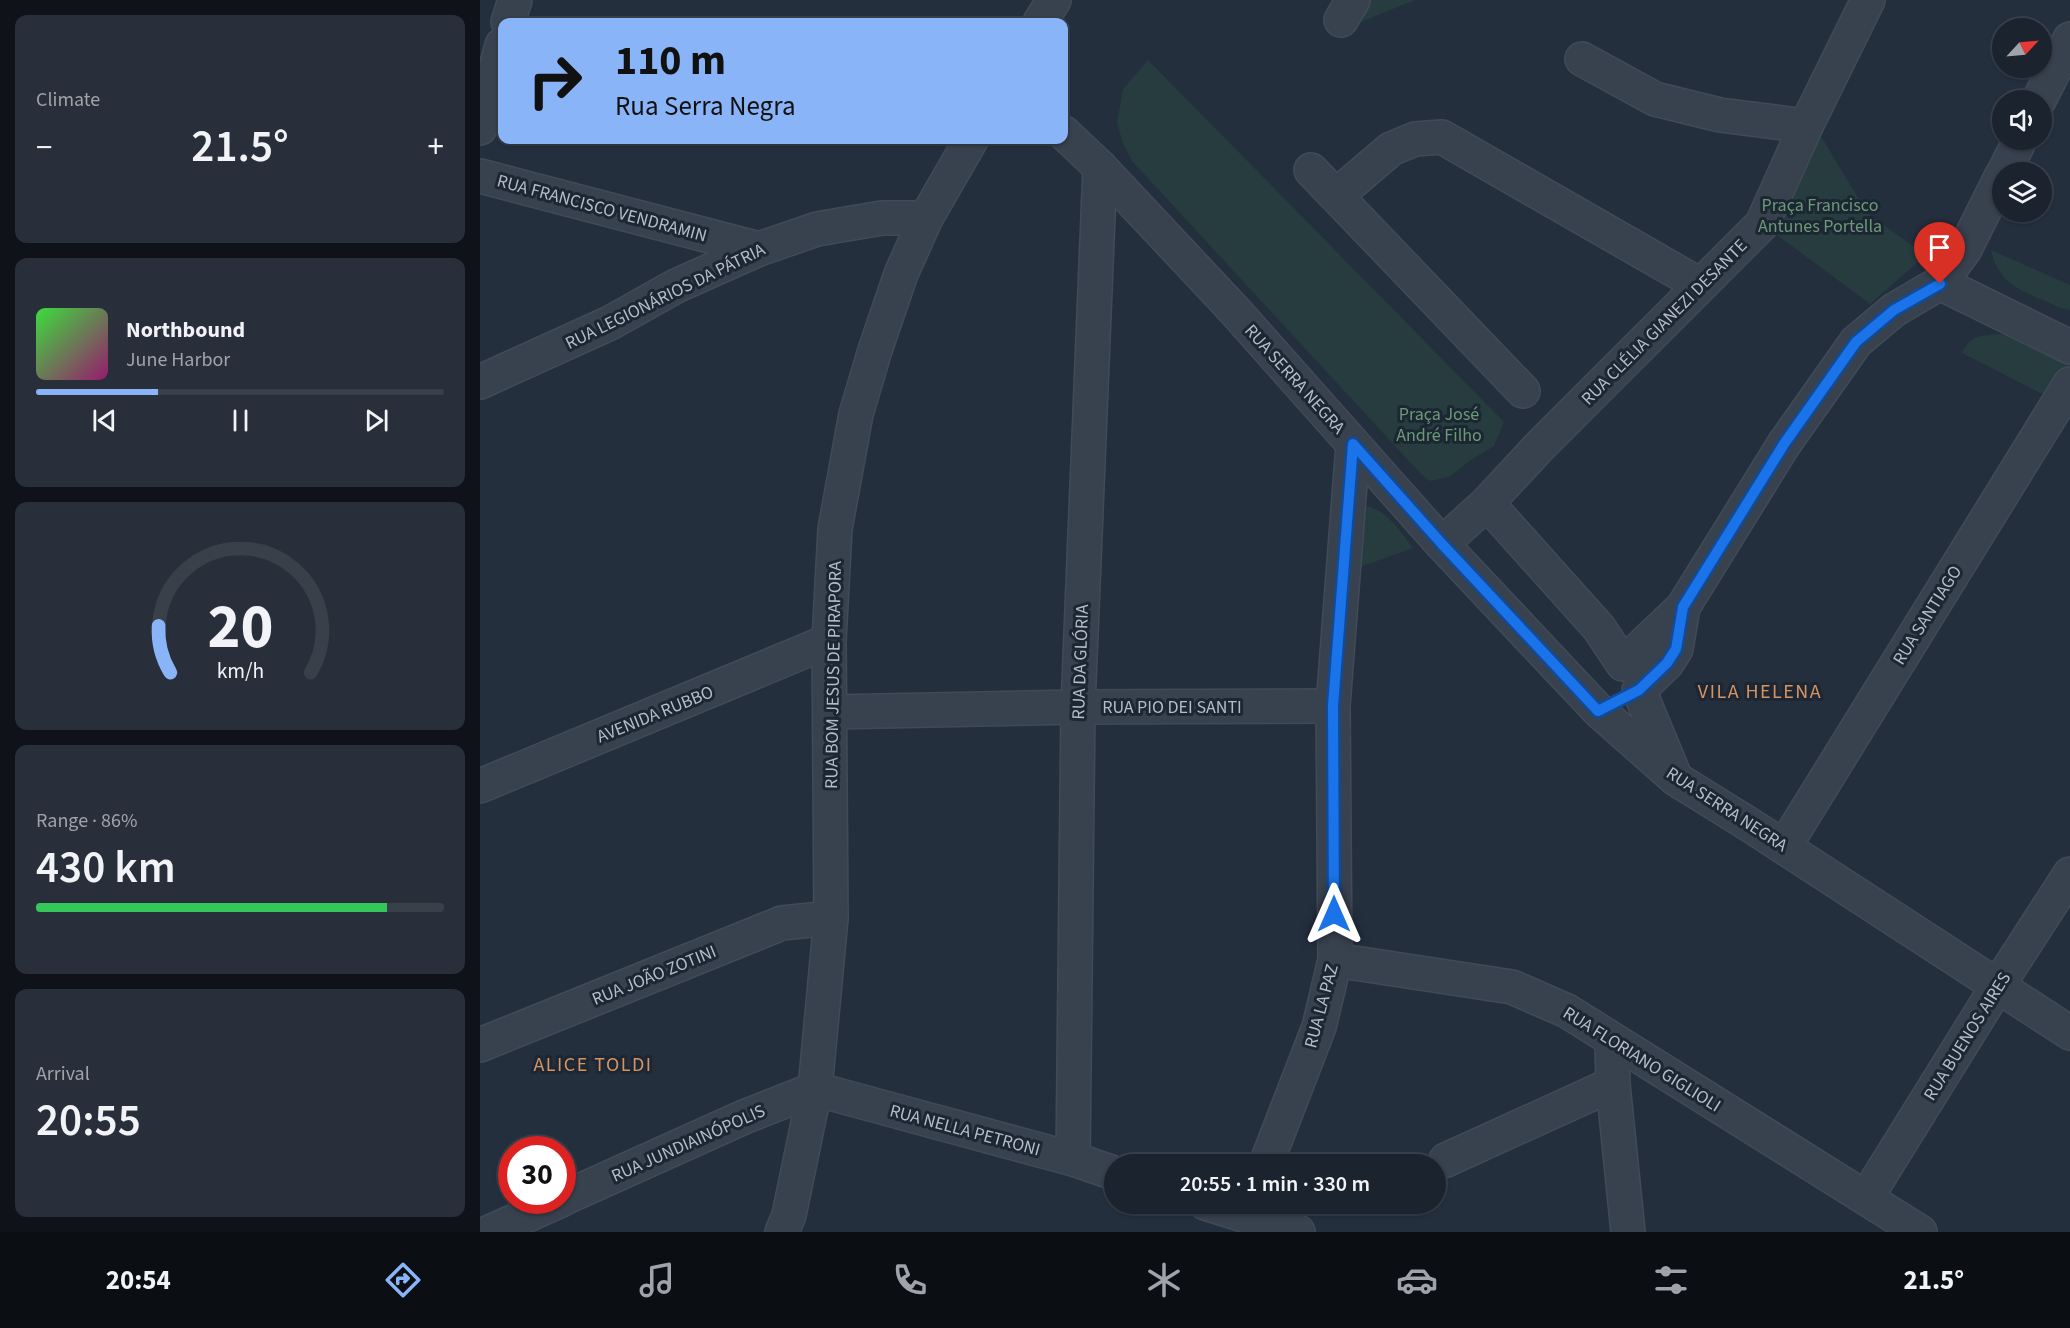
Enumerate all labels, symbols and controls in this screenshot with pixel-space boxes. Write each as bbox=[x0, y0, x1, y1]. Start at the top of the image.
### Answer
north arrow bbox=[1992, 18, 2052, 78]
map controls bbox=[1992, 18, 2052, 222]
text: 110 m bbox=[615, 31, 726, 91]
icon: right bbox=[516, 42, 594, 120]
text: Climate bbox=[36, 86, 100, 114]
text: Rua Serra Negra bbox=[615, 87, 796, 126]
button: sound bbox=[1992, 90, 2052, 150]
text: 21.5° bbox=[191, 115, 289, 179]
text: − bbox=[36, 124, 52, 171]
text: + bbox=[428, 124, 444, 171]
button: layers bbox=[1992, 162, 2052, 222]
street label: RUA FRANCISCO VENDRAMIN bbox=[494, 168, 710, 249]
park label: Praça Francisco Antunes Portella bbox=[1758, 193, 1882, 239]
pin bbox=[1914, 222, 1965, 284]
icon: arrive bbox=[1923, 231, 1956, 264]
street label: RUA CLÉLIA GIANEZI DESANTE bbox=[1576, 234, 1753, 411]
street label: RUA LEGIONÁRIOS DA PÁTRIA bbox=[561, 237, 769, 356]
text: Northbound bbox=[126, 314, 245, 346]
street label: RUA SERRA NEGRA bbox=[1238, 319, 1351, 440]
text: June Harbor bbox=[126, 346, 230, 374]
park label: Praça José André Filho bbox=[1396, 402, 1482, 448]
icon: previous bbox=[88, 404, 121, 437]
icon: pause bbox=[224, 404, 257, 437]
icon: next bbox=[360, 404, 393, 437]
street label: RUA BOM JESUS DE PIRAPORA bbox=[819, 561, 848, 789]
street label: RUA SANTIAGO bbox=[1887, 561, 1968, 670]
text: 20 bbox=[207, 583, 273, 672]
street label: RUA DA GLÓRIA bbox=[1066, 604, 1095, 720]
text: km/h bbox=[216, 656, 264, 687]
district label: VILA HELENA bbox=[1698, 678, 1822, 706]
street label: AVENIDA RUBBO bbox=[593, 680, 717, 749]
street label: RUA PIO DEI SANTI bbox=[1102, 695, 1242, 720]
street label: RUA SERRA NEGRA bbox=[1661, 761, 1792, 858]
text: Range · 86% bbox=[36, 807, 137, 835]
text: 430 km bbox=[36, 836, 176, 900]
position arrow bbox=[1302, 882, 1366, 946]
street label: RUA JOÃO ZOTINI bbox=[588, 939, 720, 1012]
street label: RUA LA PAZ bbox=[1298, 961, 1345, 1051]
street label: RUA BUENOS AIRES bbox=[1918, 967, 2017, 1105]
street label: RUA FLORIANO GIGLIOLI bbox=[1558, 1001, 1725, 1118]
district label: ALICE TOLDI bbox=[533, 1051, 653, 1079]
text: Arrival bbox=[36, 1060, 90, 1088]
text: 20:55 bbox=[36, 1089, 141, 1153]
street label: RUA JUNDIAINÓPOLIS bbox=[607, 1098, 769, 1189]
street label: RUA NELLA PETRONI bbox=[887, 1098, 1043, 1163]
speed limit sign: 30 bbox=[498, 1136, 576, 1214]
text: 20:55 · 1 min · 330 m bbox=[1180, 1168, 1370, 1200]
icon: directions bbox=[382, 1259, 424, 1301]
icon: music bbox=[636, 1259, 678, 1301]
icon: phone bbox=[889, 1259, 931, 1301]
icon: climate bbox=[1143, 1259, 1185, 1301]
icon: car bbox=[1396, 1259, 1438, 1301]
icon: filters bbox=[1650, 1259, 1692, 1301]
text: 20:54 bbox=[106, 1261, 171, 1300]
text: 21.5° bbox=[1903, 1261, 1964, 1300]

